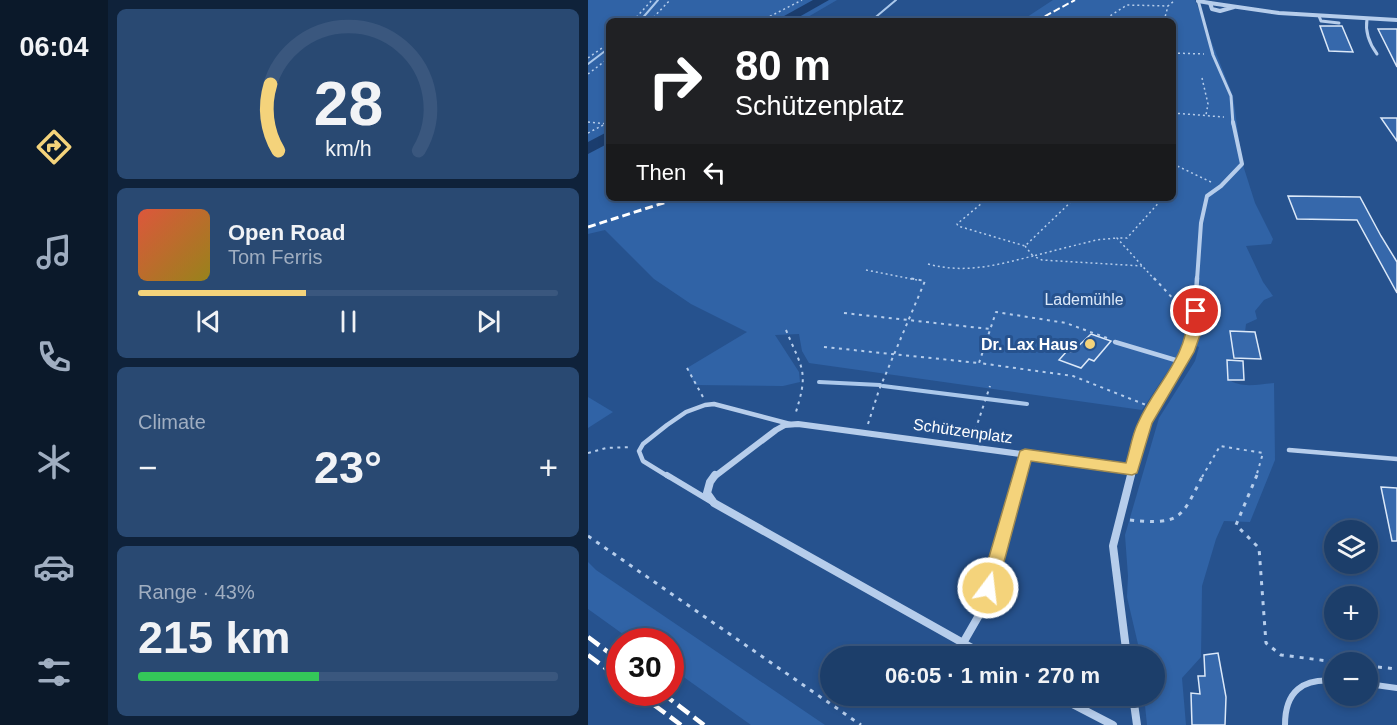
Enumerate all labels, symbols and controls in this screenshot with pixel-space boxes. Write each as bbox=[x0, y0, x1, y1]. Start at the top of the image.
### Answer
text: 06:04 bbox=[19, 32, 89, 62]
icon: right bbox=[636, 42, 714, 120]
text: 80 m bbox=[735, 42, 831, 89]
text: 28 bbox=[313, 69, 383, 138]
text: Schützenplatz bbox=[735, 91, 905, 121]
icon: directions bbox=[33, 126, 75, 168]
text: km/h bbox=[325, 137, 371, 161]
icon: left bbox=[698, 156, 731, 189]
text: Then bbox=[636, 160, 686, 185]
text: Open Road bbox=[228, 220, 345, 245]
icon: music bbox=[33, 231, 75, 273]
text: Tom Ferris bbox=[228, 246, 322, 268]
pin bbox=[1170, 285, 1221, 336]
park label: Lademühle bbox=[1044, 291, 1124, 308]
icon: arrive bbox=[1179, 294, 1212, 327]
icon: previous bbox=[192, 305, 225, 338]
icon: pause bbox=[332, 305, 365, 338]
icon: next bbox=[472, 305, 505, 338]
icon: phone bbox=[33, 336, 75, 378]
place label: Dr. Lax Haus bbox=[981, 336, 1078, 353]
marker: Dr. Lax Haus bbox=[1083, 337, 1097, 351]
text: Climate bbox=[138, 411, 206, 433]
street label: Schützenplatz bbox=[912, 416, 1014, 446]
icon: climate bbox=[33, 441, 75, 483]
text: 23° bbox=[314, 442, 382, 493]
text: − bbox=[138, 449, 157, 486]
text: + bbox=[539, 449, 558, 486]
map controls bbox=[1324, 520, 1378, 706]
button: layers bbox=[1324, 520, 1378, 574]
icon: car bbox=[33, 546, 75, 588]
position arrow bbox=[956, 556, 1020, 620]
text: Range · 43% bbox=[138, 581, 255, 603]
button: + bbox=[1324, 586, 1378, 640]
text: 215 km bbox=[138, 612, 291, 663]
speed limit sign: 30 bbox=[606, 628, 684, 706]
icon: filters bbox=[33, 651, 75, 693]
button: − bbox=[1324, 652, 1378, 706]
text: 06:05 · 1 min · 270 m bbox=[885, 663, 1100, 688]

